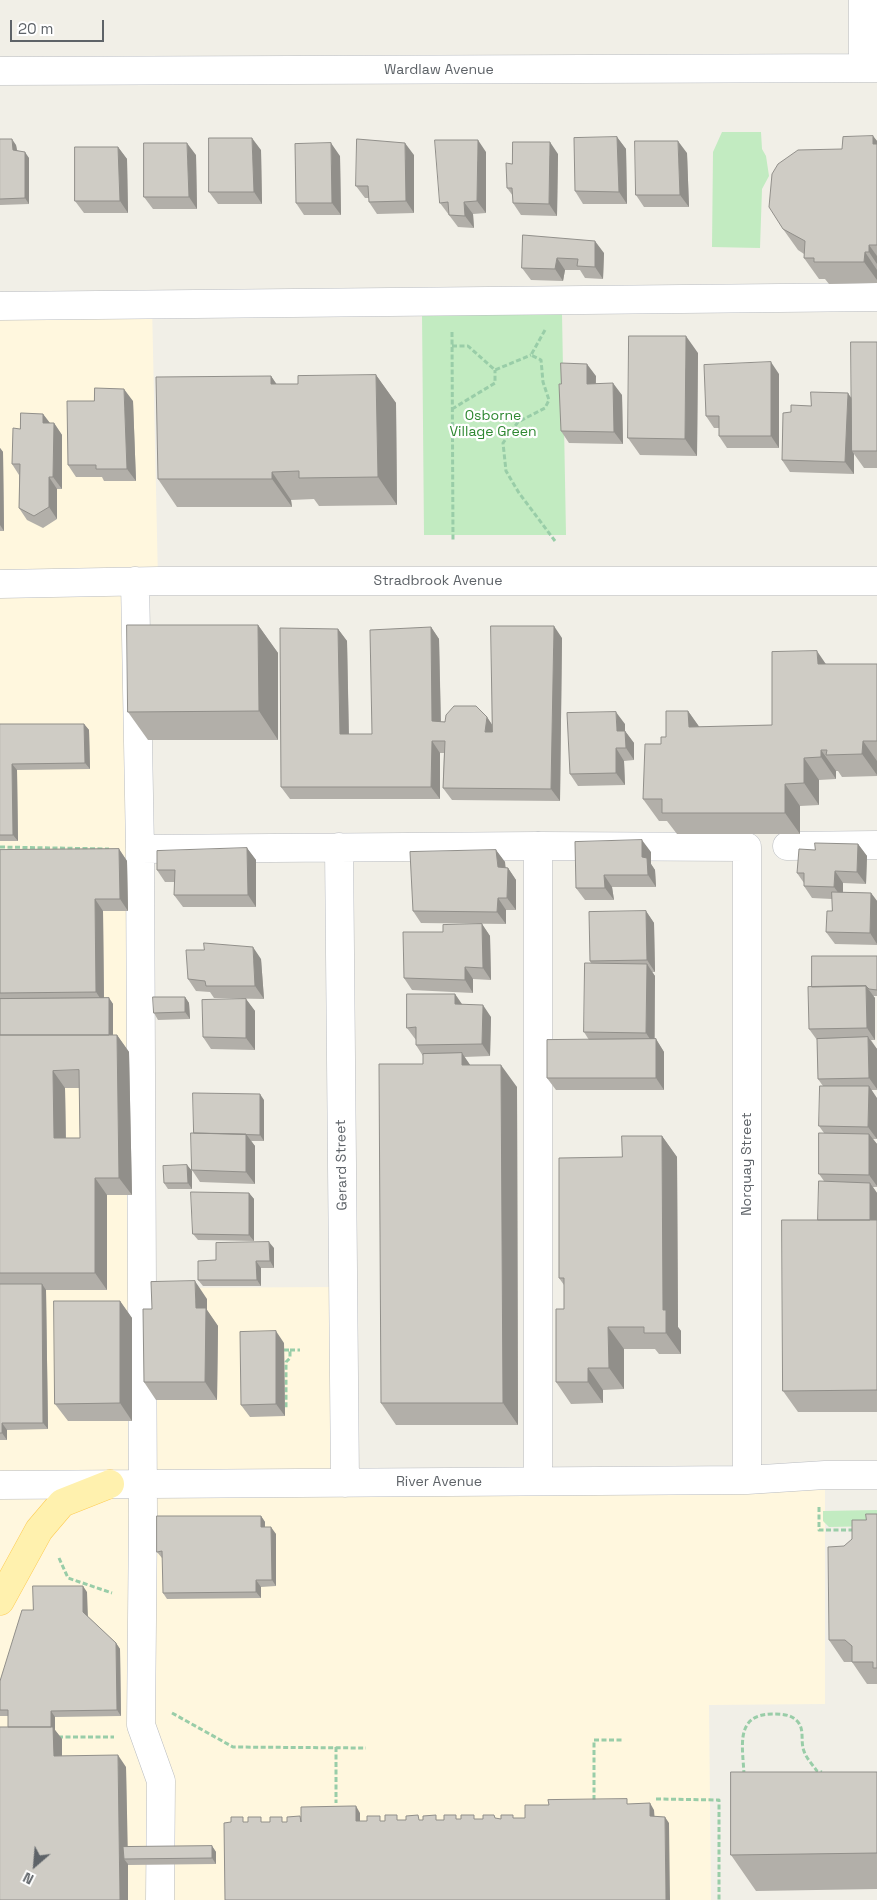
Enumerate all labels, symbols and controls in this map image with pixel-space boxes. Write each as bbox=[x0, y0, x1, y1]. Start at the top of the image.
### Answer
scale bar bbox=[12, 10, 106, 42]
text: 20 m bbox=[18, 19, 53, 38]
street label: Wardlaw Avenue bbox=[384, 62, 494, 78]
park label: Osborne Village Green bbox=[449, 408, 537, 441]
street label: Stradbrook Avenue bbox=[374, 573, 502, 589]
street label: Norquay Street bbox=[739, 1112, 755, 1216]
street label: Gerard Street bbox=[333, 1119, 351, 1211]
street label: River Avenue bbox=[396, 1474, 482, 1490]
north arrow bbox=[10, 1840, 60, 1890]
text: N bbox=[20, 1868, 36, 1889]

